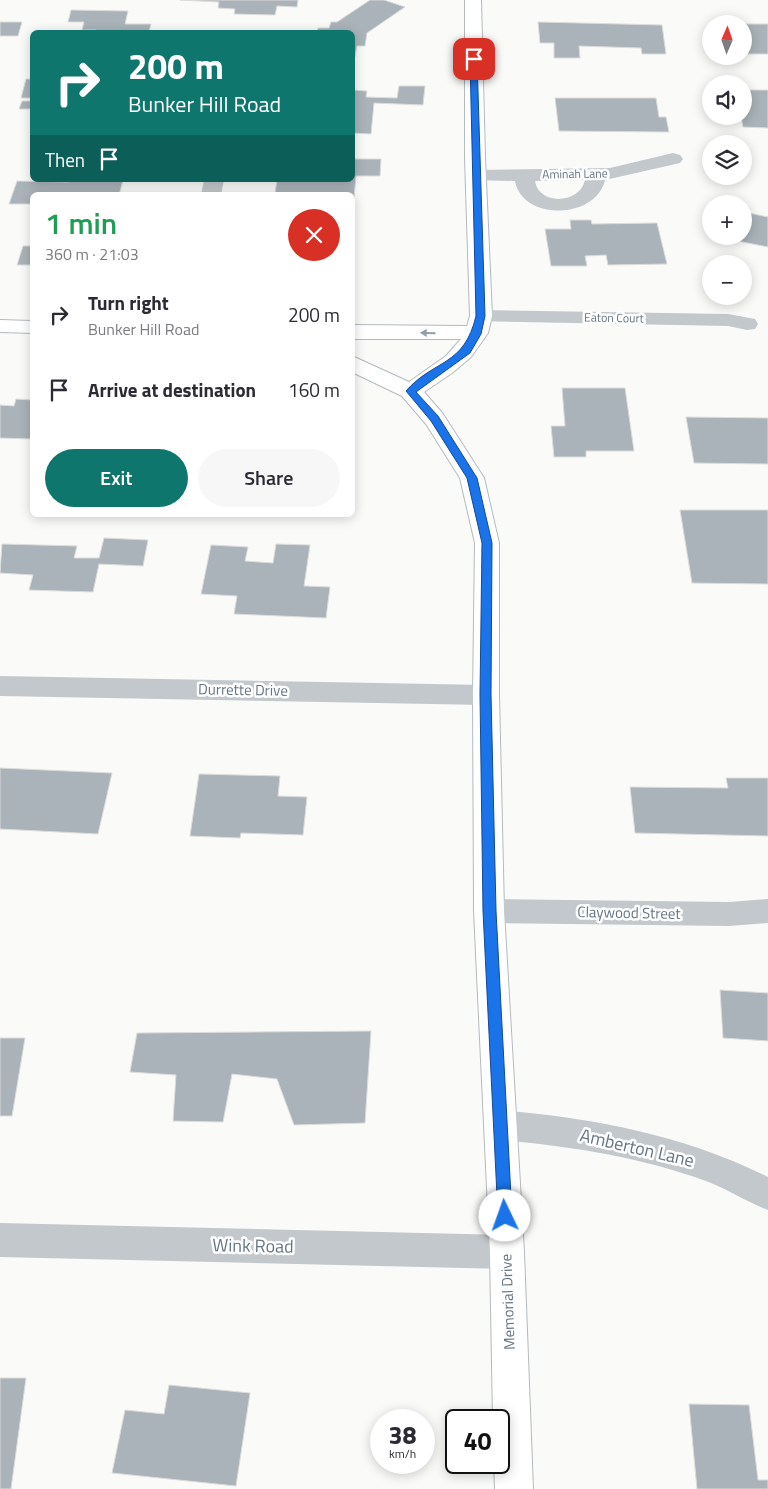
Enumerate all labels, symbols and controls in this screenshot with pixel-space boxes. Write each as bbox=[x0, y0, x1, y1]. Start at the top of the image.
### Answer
north arrow bbox=[702, 15, 752, 65]
map controls bbox=[702, 15, 752, 305]
pin bbox=[453, 38, 495, 80]
text: 200 m bbox=[128, 39, 224, 93]
icon: arrive bbox=[460, 45, 488, 73]
icon: right bbox=[45, 50, 110, 115]
button: sound bbox=[702, 75, 752, 125]
text: Bunker Hill Road bbox=[128, 87, 281, 121]
button: layers bbox=[702, 135, 752, 185]
text: Then bbox=[45, 145, 85, 174]
icon: arrive bbox=[95, 145, 123, 173]
street label: Aminah Lane bbox=[542, 163, 608, 184]
button: + bbox=[702, 195, 752, 245]
text: 1 min bbox=[45, 200, 117, 246]
button: close bbox=[288, 209, 340, 261]
text: 360 m · 21:03 bbox=[45, 242, 139, 266]
button: − bbox=[702, 255, 752, 305]
text: Turn right bbox=[88, 288, 169, 317]
text: 200 m bbox=[288, 300, 340, 329]
icon: right bbox=[45, 301, 73, 329]
street label: Eaton Court bbox=[584, 307, 645, 328]
text: Bunker Hill Road bbox=[88, 317, 199, 341]
one-way arrow bbox=[420, 329, 436, 337]
text: Arrive at destination bbox=[88, 375, 256, 404]
text: 160 m bbox=[288, 375, 340, 404]
icon: arrive bbox=[45, 376, 73, 404]
button: Exit bbox=[45, 449, 188, 507]
button: Share bbox=[198, 449, 340, 507]
street label: Durrette Drive bbox=[198, 677, 288, 702]
street label: Claywood Street bbox=[577, 900, 682, 925]
street label: Amberton Lane bbox=[577, 1121, 697, 1174]
position arrow bbox=[478, 1189, 530, 1241]
street label: Wink Road bbox=[212, 1231, 294, 1260]
street label: Memorial Drive bbox=[494, 1254, 521, 1350]
speed limit sign: 40 bbox=[445, 1409, 510, 1474]
text: 38 bbox=[388, 1416, 417, 1454]
text: km/h bbox=[389, 1444, 416, 1463]

